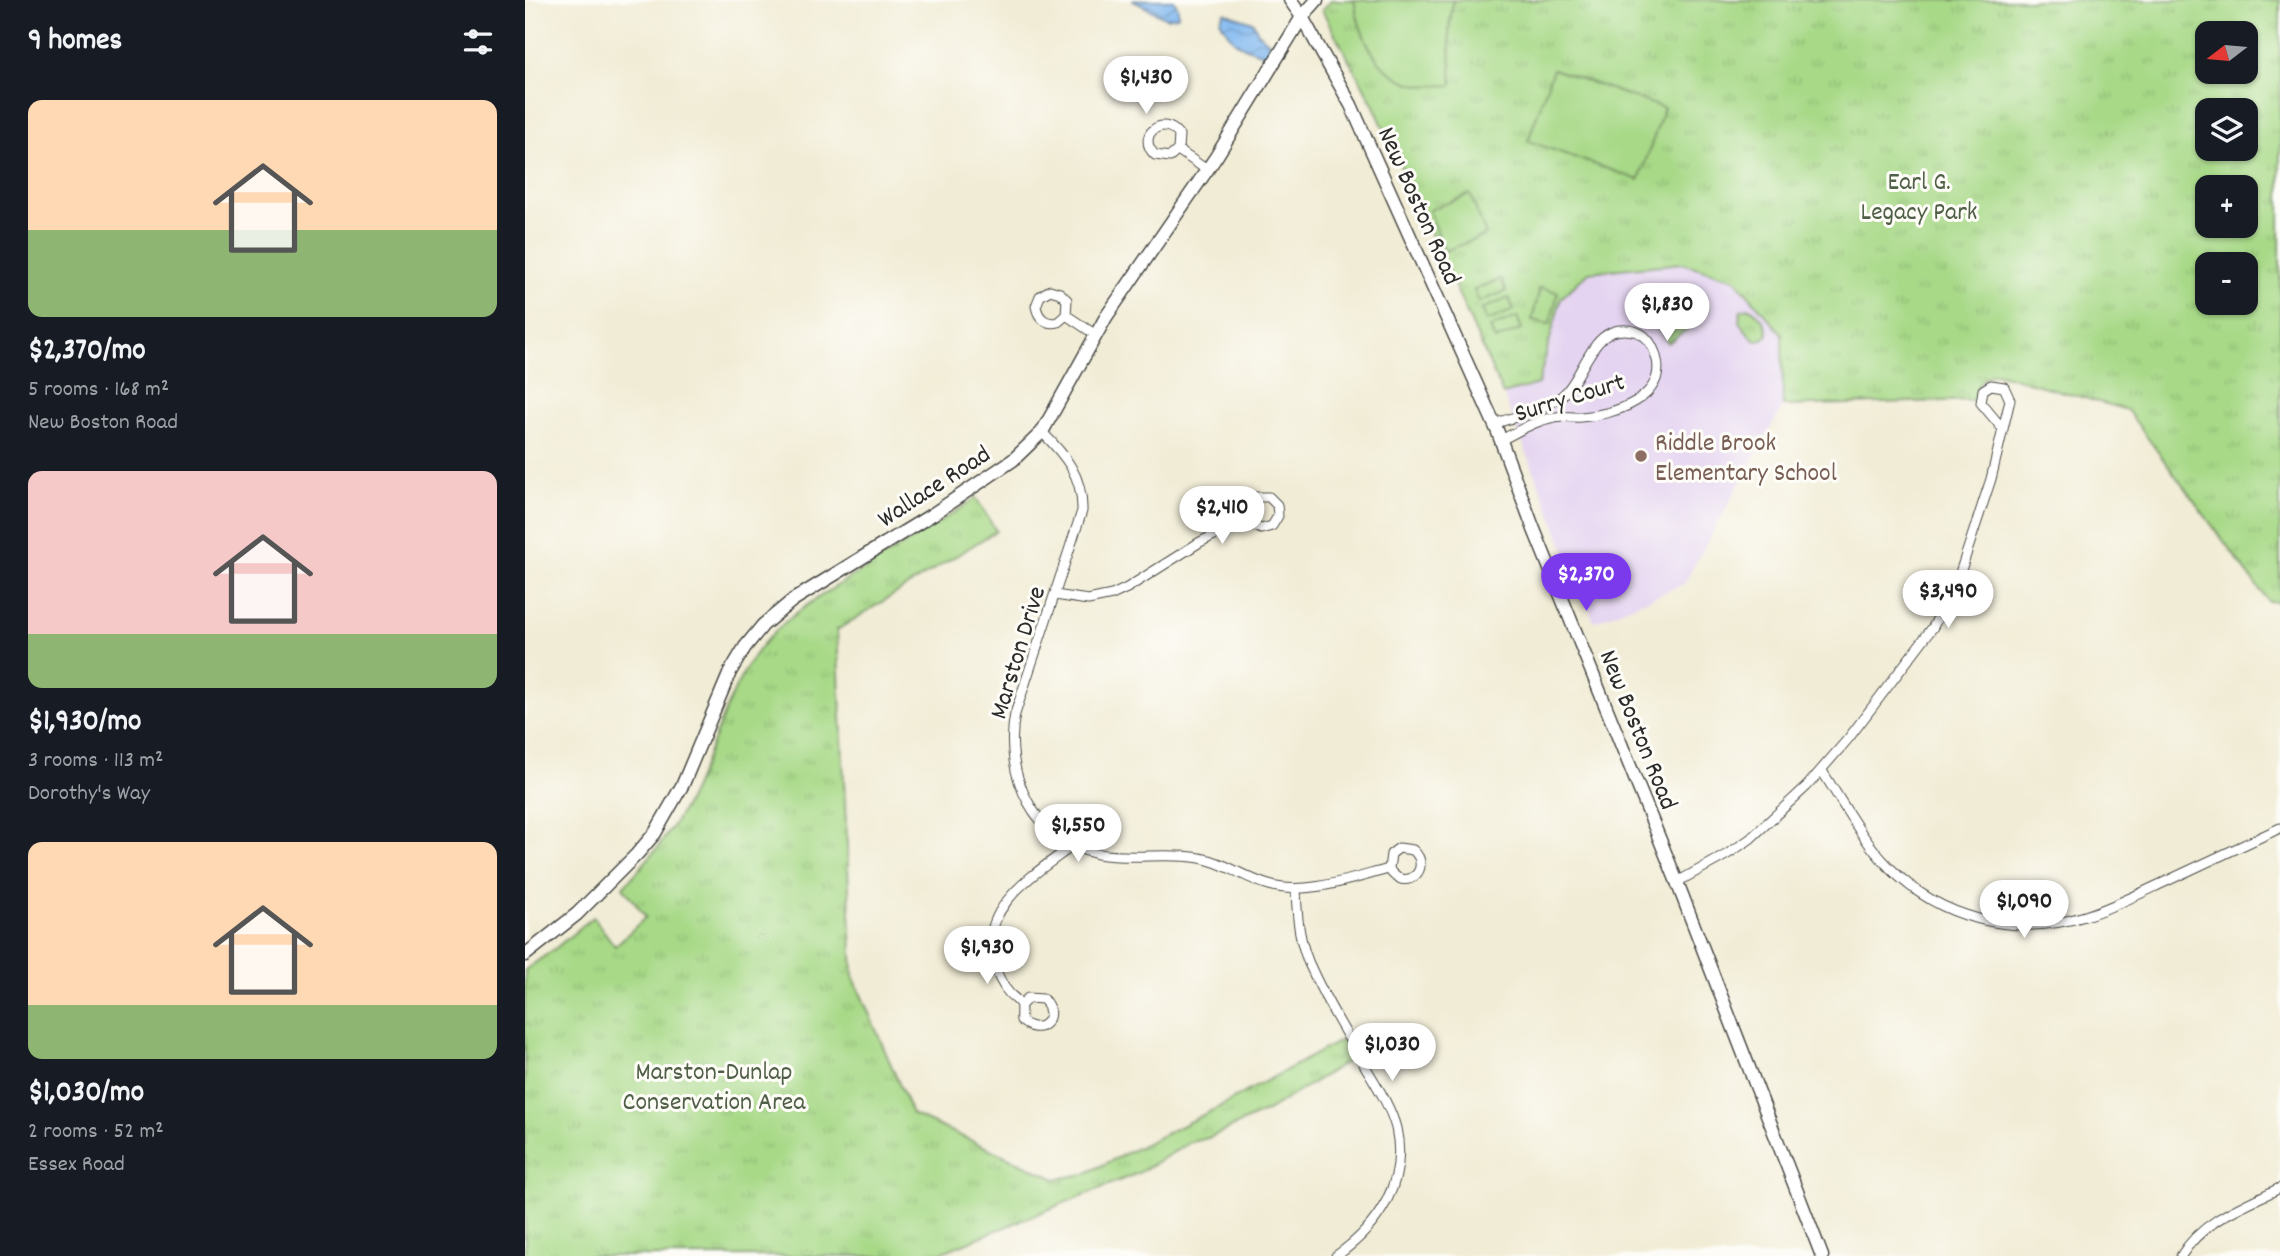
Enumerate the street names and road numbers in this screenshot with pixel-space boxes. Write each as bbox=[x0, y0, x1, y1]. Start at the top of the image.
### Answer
street label: New Boston Road bbox=[1366, 121, 1469, 291]
street label: Surry Court bbox=[1510, 365, 1630, 434]
street label: Wallace Road bbox=[871, 438, 999, 538]
street label: Marston Drive bbox=[982, 582, 1057, 724]
street label: New Boston Road bbox=[1588, 645, 1686, 816]

